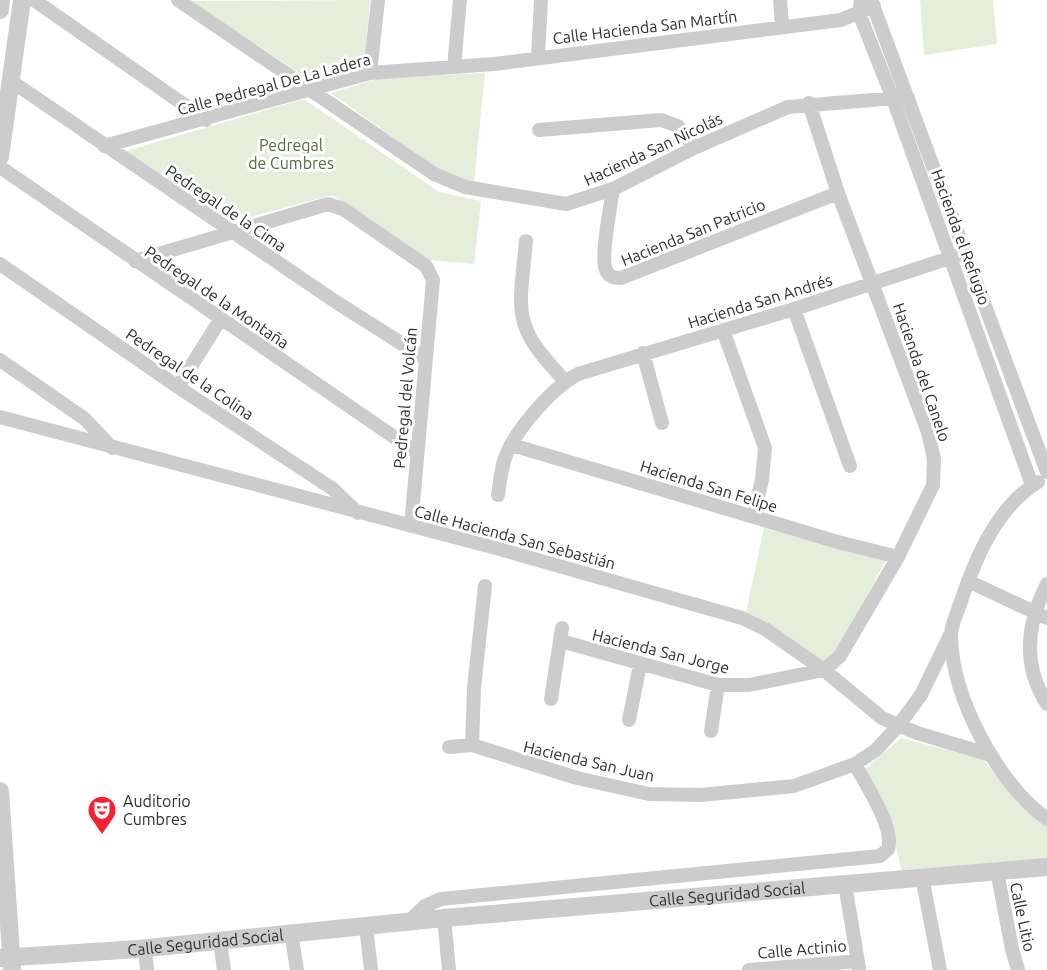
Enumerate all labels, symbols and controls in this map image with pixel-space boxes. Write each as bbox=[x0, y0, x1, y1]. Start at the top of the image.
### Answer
street label: Calle Hacienda San Martín bbox=[552, 7, 738, 47]
street label: Calle Pedregal De La Ladera bbox=[175, 50, 373, 118]
street label: Hacienda San Nicolás bbox=[581, 109, 725, 189]
park label: Pedregal de Cumbres bbox=[248, 136, 334, 172]
street label: Pedregal de la Cima bbox=[162, 161, 290, 255]
street label: Hacienda el Refugio bbox=[928, 167, 994, 307]
street label: Hacienda San Patricio bbox=[618, 195, 768, 269]
street label: Pedregal de la Montaña bbox=[142, 242, 292, 352]
street label: Hacienda San Andrés bbox=[686, 270, 834, 332]
street label: Hacienda del Canelo bbox=[890, 300, 954, 444]
street label: Pedregal de la Colina bbox=[123, 325, 257, 423]
street label: Pedregal del Volcán bbox=[390, 327, 420, 469]
street label: Hacienda San Felipe bbox=[638, 457, 780, 515]
street label: Calle Hacienda San Sebastián bbox=[412, 501, 618, 573]
street label: Hacienda San Jorge bbox=[591, 625, 731, 677]
street label: Hacienda San Juan bbox=[522, 737, 656, 785]
place label: Auditorio Cumbres bbox=[123, 792, 191, 828]
theatre icon: Auditorio Cumbres bbox=[86, 794, 118, 836]
street label: Calle Seguridad Social bbox=[648, 878, 806, 910]
street label: Calle Litio bbox=[1007, 881, 1039, 953]
street label: Calle Seguridad Social bbox=[127, 925, 284, 959]
street label: Calle Actinio bbox=[757, 936, 847, 962]

